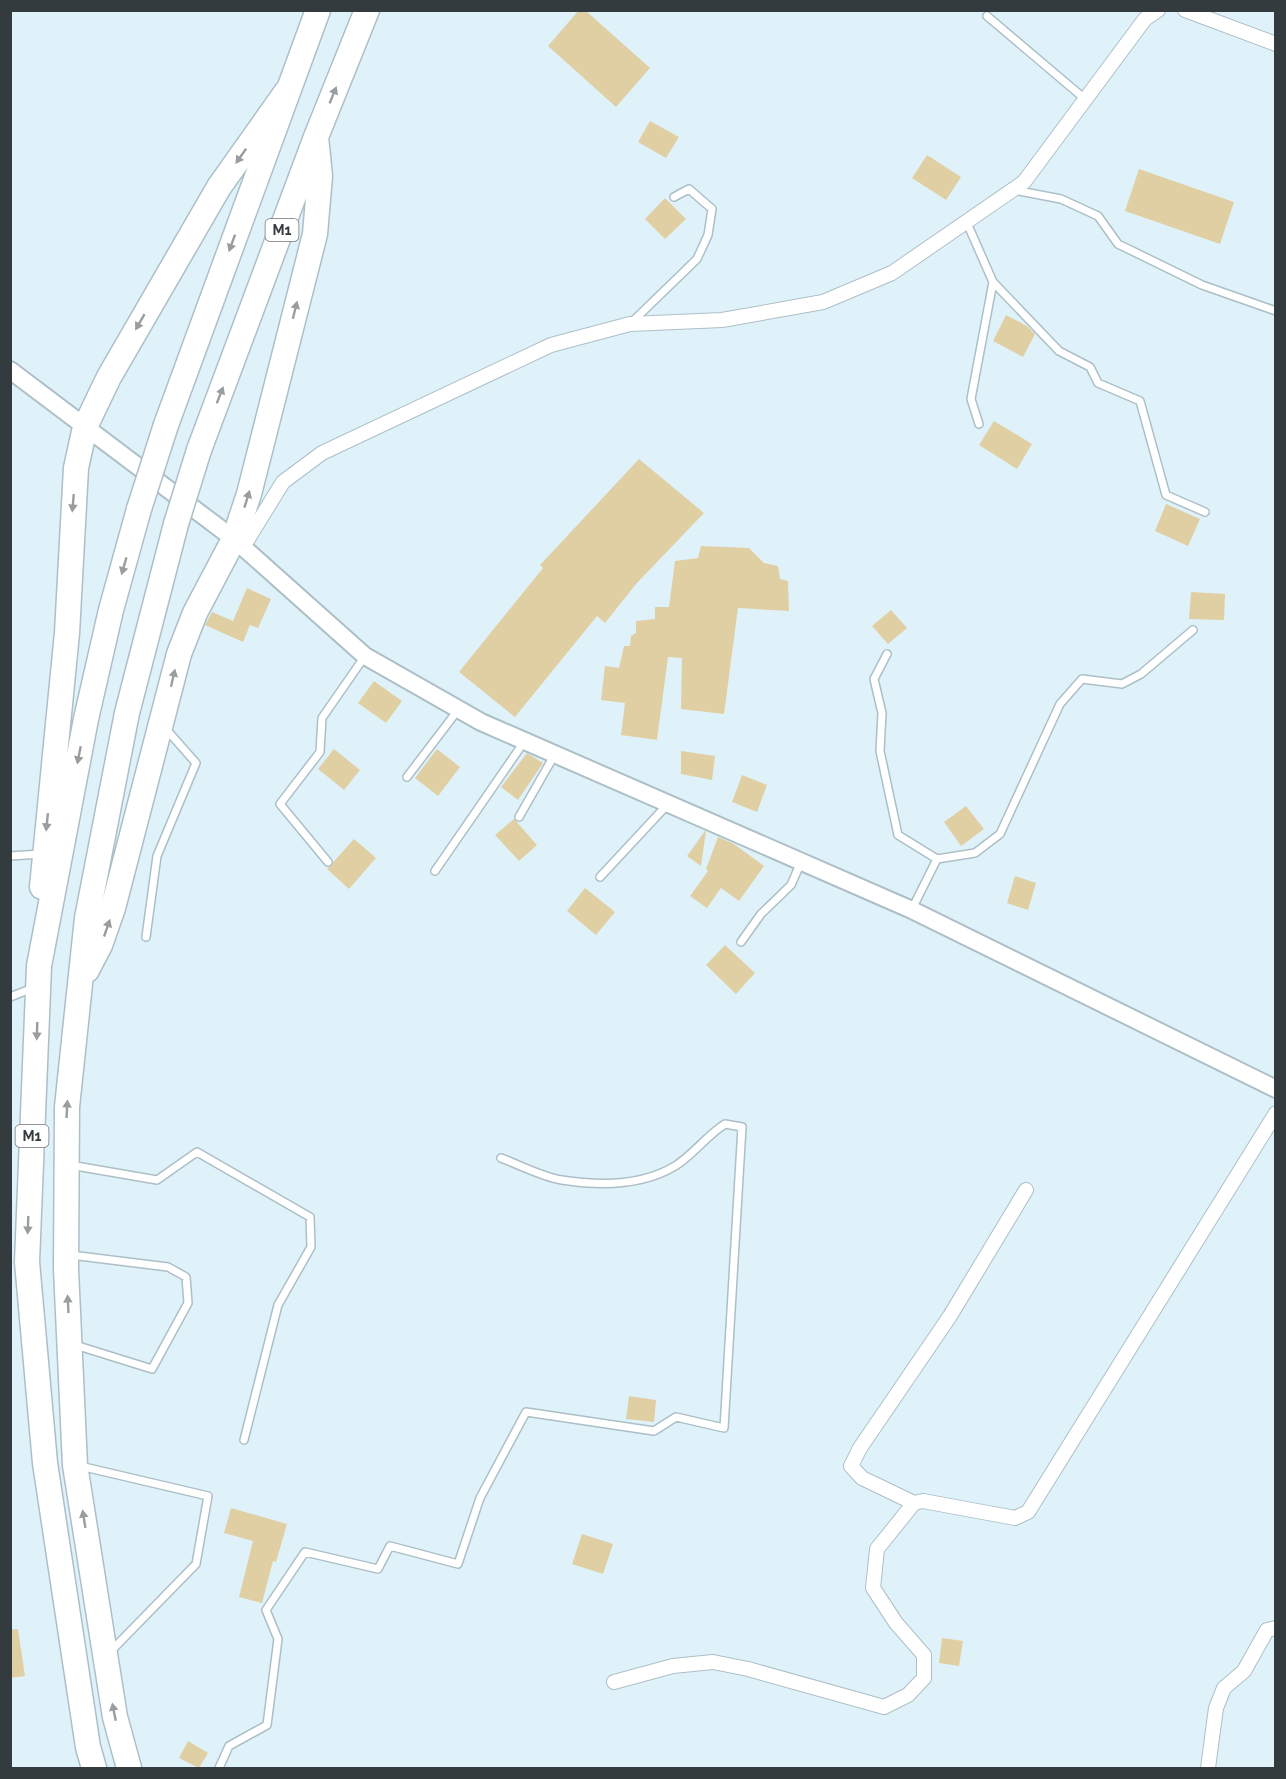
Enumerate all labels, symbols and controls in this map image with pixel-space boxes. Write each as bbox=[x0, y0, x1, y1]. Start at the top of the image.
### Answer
one-way arrow bbox=[329, 86, 338, 104]
one-way arrow bbox=[235, 147, 247, 163]
road number: M1 bbox=[266, 219, 298, 241]
one-way arrow bbox=[227, 234, 237, 252]
one-way arrow bbox=[291, 301, 301, 319]
one-way arrow bbox=[134, 314, 145, 330]
one-way arrow bbox=[215, 386, 225, 404]
one-way arrow bbox=[243, 490, 252, 508]
one-way arrow bbox=[68, 493, 78, 512]
one-way arrow bbox=[118, 556, 128, 575]
one-way arrow bbox=[168, 669, 178, 688]
one-way arrow bbox=[74, 746, 83, 765]
one-way arrow bbox=[42, 813, 52, 832]
one-way arrow bbox=[102, 919, 112, 937]
one-way arrow bbox=[32, 1021, 41, 1040]
one-way arrow bbox=[63, 1100, 72, 1119]
road number: M1 bbox=[15, 1125, 48, 1147]
one-way arrow bbox=[24, 1216, 33, 1235]
one-way arrow bbox=[63, 1295, 72, 1314]
one-way arrow bbox=[79, 1510, 88, 1529]
one-way arrow bbox=[109, 1702, 118, 1721]

